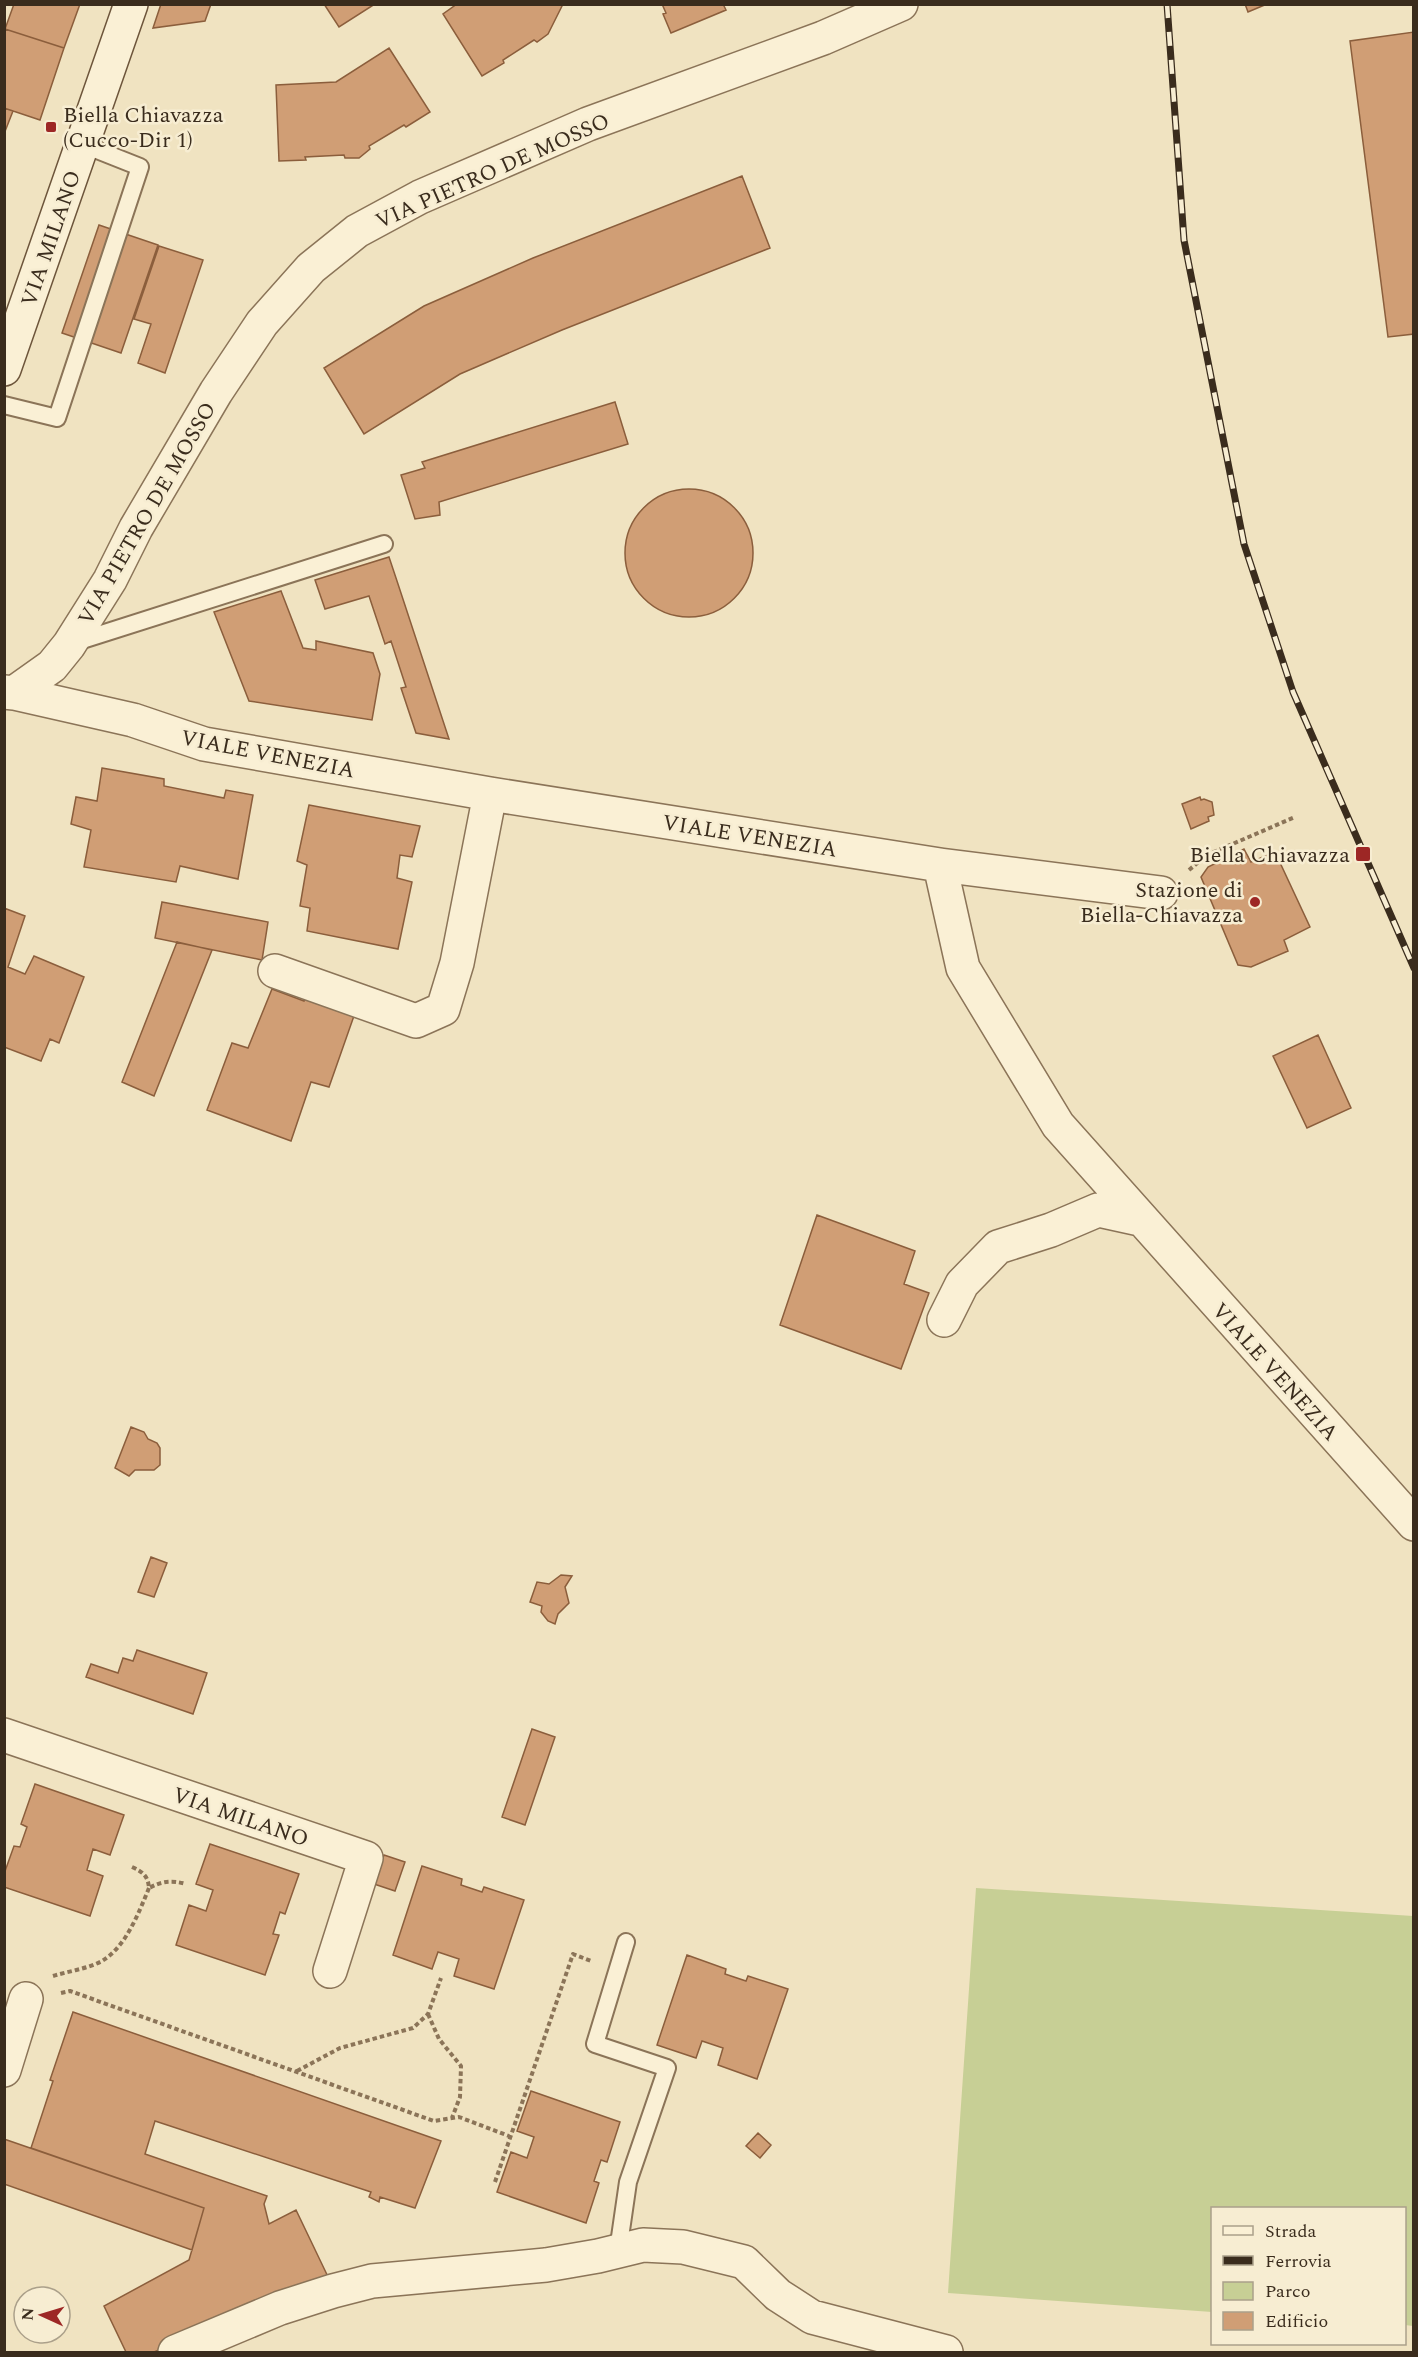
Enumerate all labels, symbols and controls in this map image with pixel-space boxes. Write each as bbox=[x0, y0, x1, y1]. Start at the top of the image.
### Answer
place label: Biella Chiavazza (Cucco-Dir 1) bbox=[63, 99, 224, 157]
street label: VIA PIETRO DE MOSSO bbox=[370, 105, 615, 238]
marker: Biella Chiavazza (Cucco-Dir 1) bbox=[44, 120, 58, 134]
street label: VIA MILANO bbox=[13, 166, 90, 311]
street label: VIA PIETRO DE MOSSO bbox=[70, 396, 225, 632]
street label: VIALE VENEZIA bbox=[178, 721, 357, 788]
street label: VIALE VENEZIA bbox=[660, 806, 840, 867]
place label: Biella Chiavazza bbox=[1189, 839, 1350, 872]
marker: Biella Chiavazza bbox=[1354, 845, 1372, 863]
place label: Stazione di Biella-Chiavazza bbox=[1080, 874, 1243, 932]
marker: Stazione di Biella-Chiavazza bbox=[1248, 895, 1262, 909]
street label: VIALE VENEZIA bbox=[1204, 1295, 1346, 1449]
street label: VIA MILANO bbox=[168, 1779, 313, 1856]
legend bbox=[1211, 2207, 1406, 2345]
text: Strada bbox=[1265, 2218, 1316, 2245]
text: Ferrovia bbox=[1265, 2248, 1332, 2275]
text: Parco bbox=[1265, 2278, 1310, 2305]
north arrow bbox=[12, 2285, 72, 2345]
text: N bbox=[16, 2307, 40, 2321]
text: Edificio bbox=[1265, 2308, 1328, 2335]

